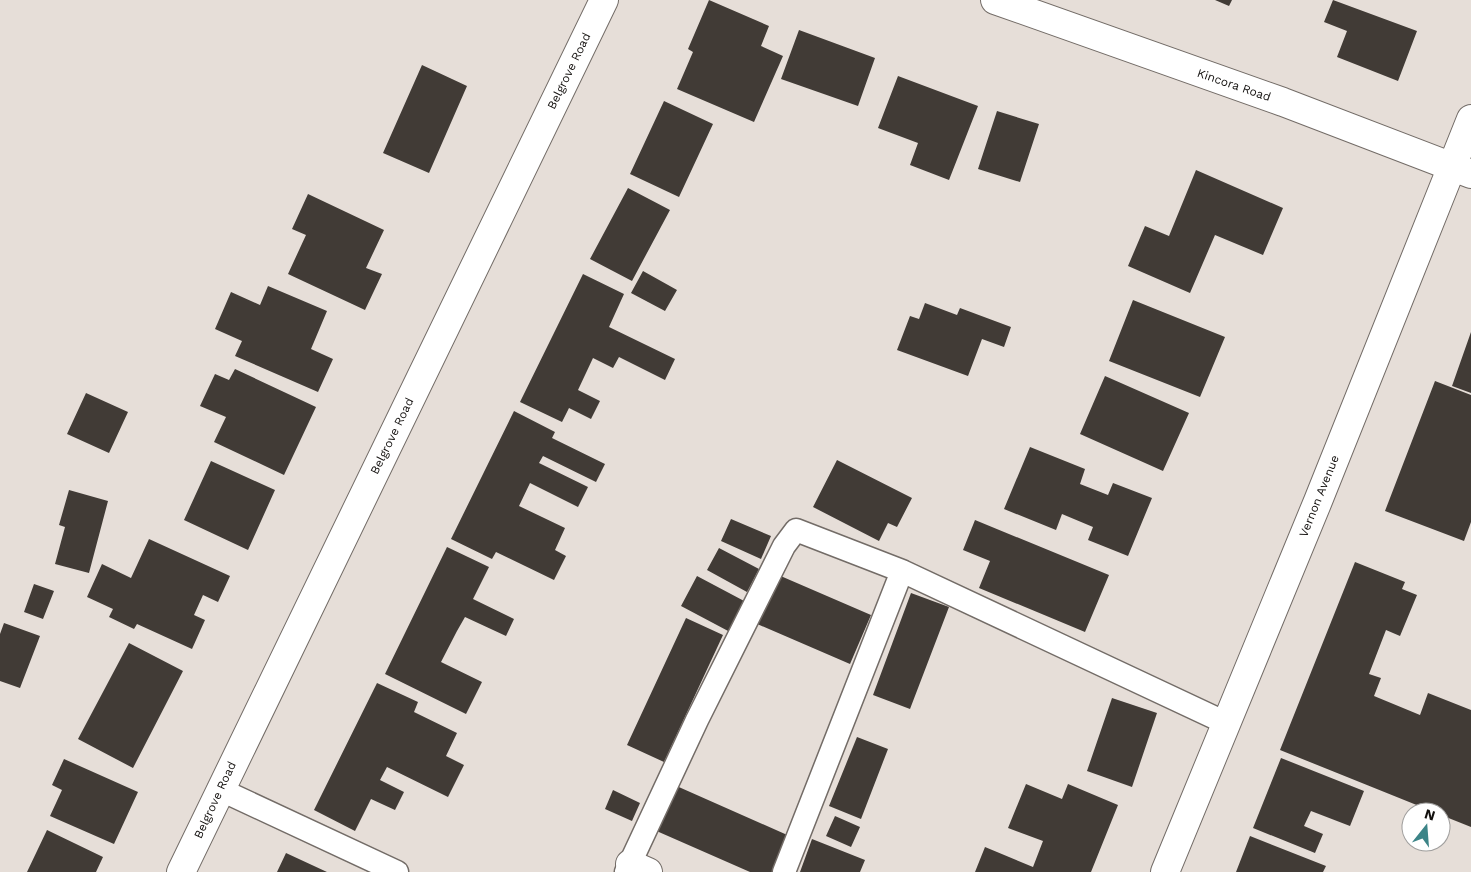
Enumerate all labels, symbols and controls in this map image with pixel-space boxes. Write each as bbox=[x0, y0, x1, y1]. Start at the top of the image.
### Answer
street label: Belgrove Road bbox=[544, 31, 594, 111]
street label: Kincora Road bbox=[1195, 66, 1273, 104]
street label: Belgrove Road bbox=[367, 396, 417, 476]
street label: Vernon Avenue bbox=[1296, 453, 1342, 539]
street label: Belgrove Road bbox=[191, 759, 239, 841]
north arrow bbox=[1401, 802, 1451, 852]
text: N bbox=[1423, 805, 1437, 824]

